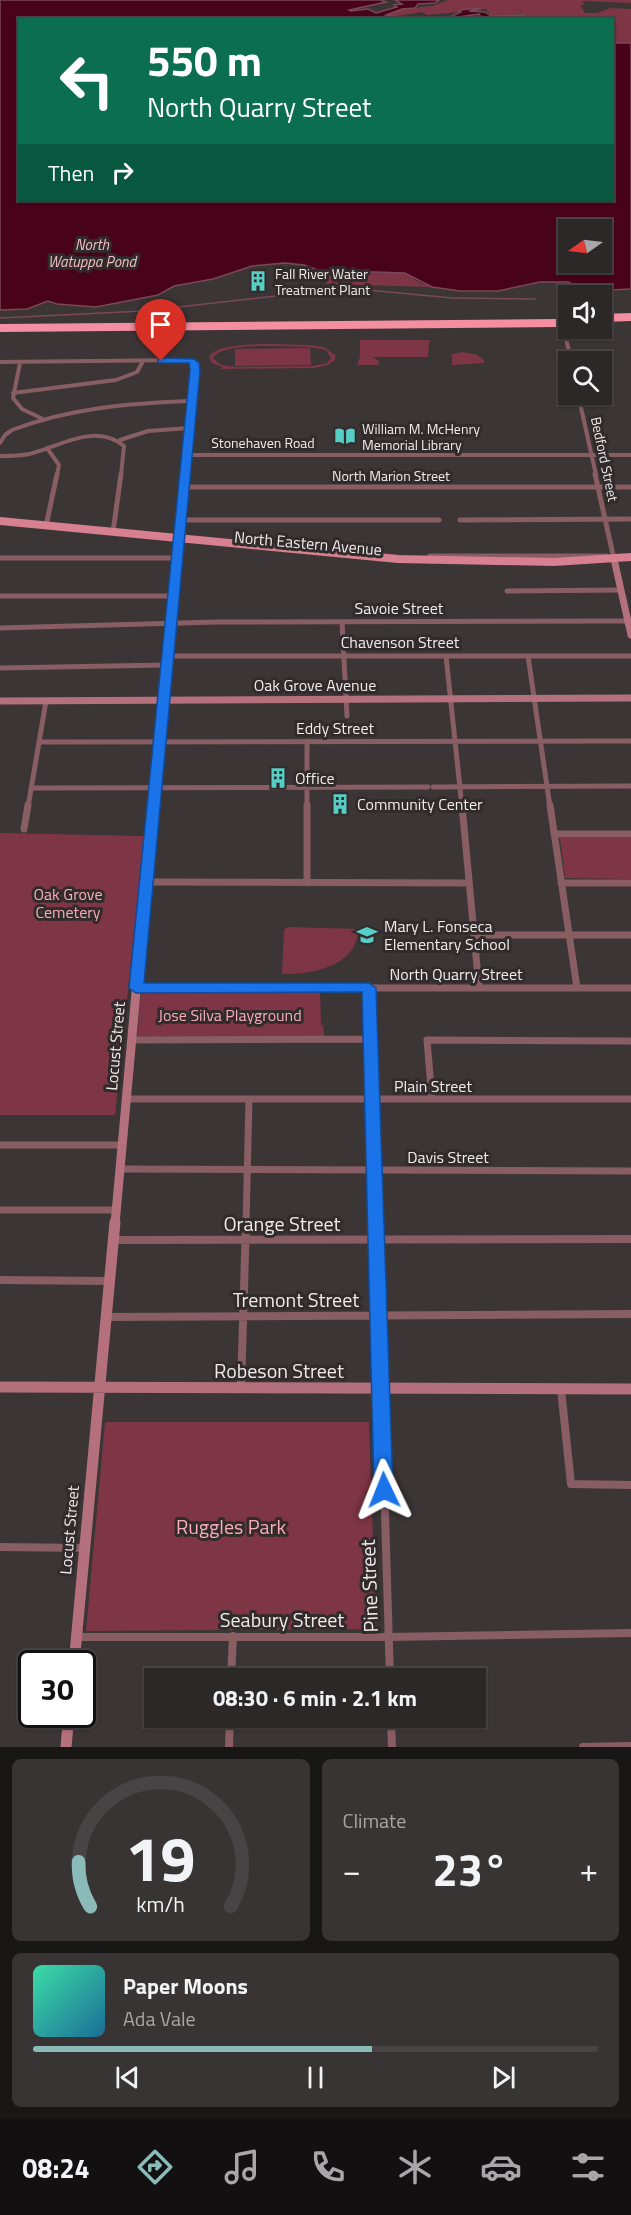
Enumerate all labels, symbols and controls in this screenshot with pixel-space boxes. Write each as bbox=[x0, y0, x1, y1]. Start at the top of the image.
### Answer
text: 550 m bbox=[147, 28, 262, 92]
icon: left bbox=[48, 42, 126, 120]
text: North Quarry Street bbox=[147, 86, 372, 127]
text: Then bbox=[48, 156, 94, 190]
icon: right bbox=[106, 156, 139, 189]
north arrow bbox=[558, 219, 612, 273]
map controls bbox=[558, 219, 612, 405]
water label: North Watuppa Pond bbox=[48, 233, 138, 273]
place label: Fall River Water Treatment Plant bbox=[275, 263, 370, 300]
building icon: Fall River Water Treatment Plant bbox=[246, 269, 270, 293]
button: sound bbox=[558, 285, 612, 339]
pin bbox=[135, 299, 186, 361]
icon: arrive bbox=[144, 308, 177, 341]
button: search bbox=[558, 351, 612, 405]
street label: Bedford Street bbox=[586, 415, 624, 503]
place label: William M. McHenry Memorial Library bbox=[362, 418, 480, 455]
library icon: William M. McHenry Memorial Library bbox=[333, 424, 357, 448]
street label: Stonehaven Road bbox=[211, 432, 315, 453]
street label: North Marion Street bbox=[332, 465, 450, 486]
street label: North Eastern Avenue bbox=[233, 525, 383, 561]
street label: Savoie Street bbox=[355, 596, 444, 620]
street label: Chavenson Street bbox=[341, 630, 460, 654]
street label: Oak Grove Avenue bbox=[254, 673, 376, 697]
street label: Eddy Street bbox=[296, 716, 374, 740]
building icon: Office bbox=[266, 766, 290, 790]
place label: Office bbox=[295, 766, 335, 790]
building icon: Community Center bbox=[328, 792, 352, 816]
place label: Community Center bbox=[357, 792, 483, 816]
park label: Oak Grove Cemetery bbox=[34, 882, 102, 924]
place label: Mary L. Fonseca Elementary School bbox=[384, 914, 510, 956]
school or university icon: Mary L. Fonseca Elementary School bbox=[355, 923, 379, 947]
street label: North Quarry Street bbox=[389, 962, 523, 986]
street label: Locust Street bbox=[99, 1000, 131, 1092]
park label: Jose Silva Playground bbox=[158, 1003, 302, 1027]
street label: Plain Street bbox=[394, 1074, 472, 1098]
street label: Davis Street bbox=[407, 1145, 489, 1169]
street label: Orange Street bbox=[223, 1208, 341, 1239]
street label: Tremont Street bbox=[233, 1284, 359, 1315]
street label: Robeson Street bbox=[214, 1355, 344, 1386]
position arrow bbox=[352, 1458, 416, 1522]
street label: Locust Street bbox=[53, 1484, 85, 1576]
park label: Ruggles Park bbox=[176, 1511, 286, 1542]
street label: Pine Street bbox=[352, 1539, 386, 1633]
street label: Seabury Street bbox=[220, 1604, 344, 1635]
speed limit sign: 30 bbox=[18, 1650, 96, 1728]
text: 08:30 · 6 min · 2.1 km bbox=[213, 1681, 417, 1715]
text: Climate bbox=[343, 1805, 406, 1836]
text: 19 bbox=[126, 1810, 196, 1905]
text: 23° bbox=[432, 1835, 508, 1903]
text: − bbox=[343, 1845, 361, 1895]
text: + bbox=[580, 1845, 598, 1895]
text: km/h bbox=[136, 1888, 185, 1920]
text: Paper Moons bbox=[123, 1969, 248, 2003]
text: Ada Vale bbox=[123, 2003, 196, 2034]
icon: previous bbox=[111, 2061, 144, 2094]
icon: pause bbox=[299, 2061, 332, 2094]
icon: next bbox=[487, 2061, 520, 2094]
icon: directions bbox=[134, 2146, 176, 2188]
icon: music bbox=[221, 2146, 263, 2188]
icon: phone bbox=[307, 2146, 349, 2188]
icon: climate bbox=[394, 2146, 436, 2188]
icon: car bbox=[480, 2146, 522, 2188]
icon: filters bbox=[567, 2146, 609, 2188]
text: 08:24 bbox=[22, 2147, 90, 2188]

